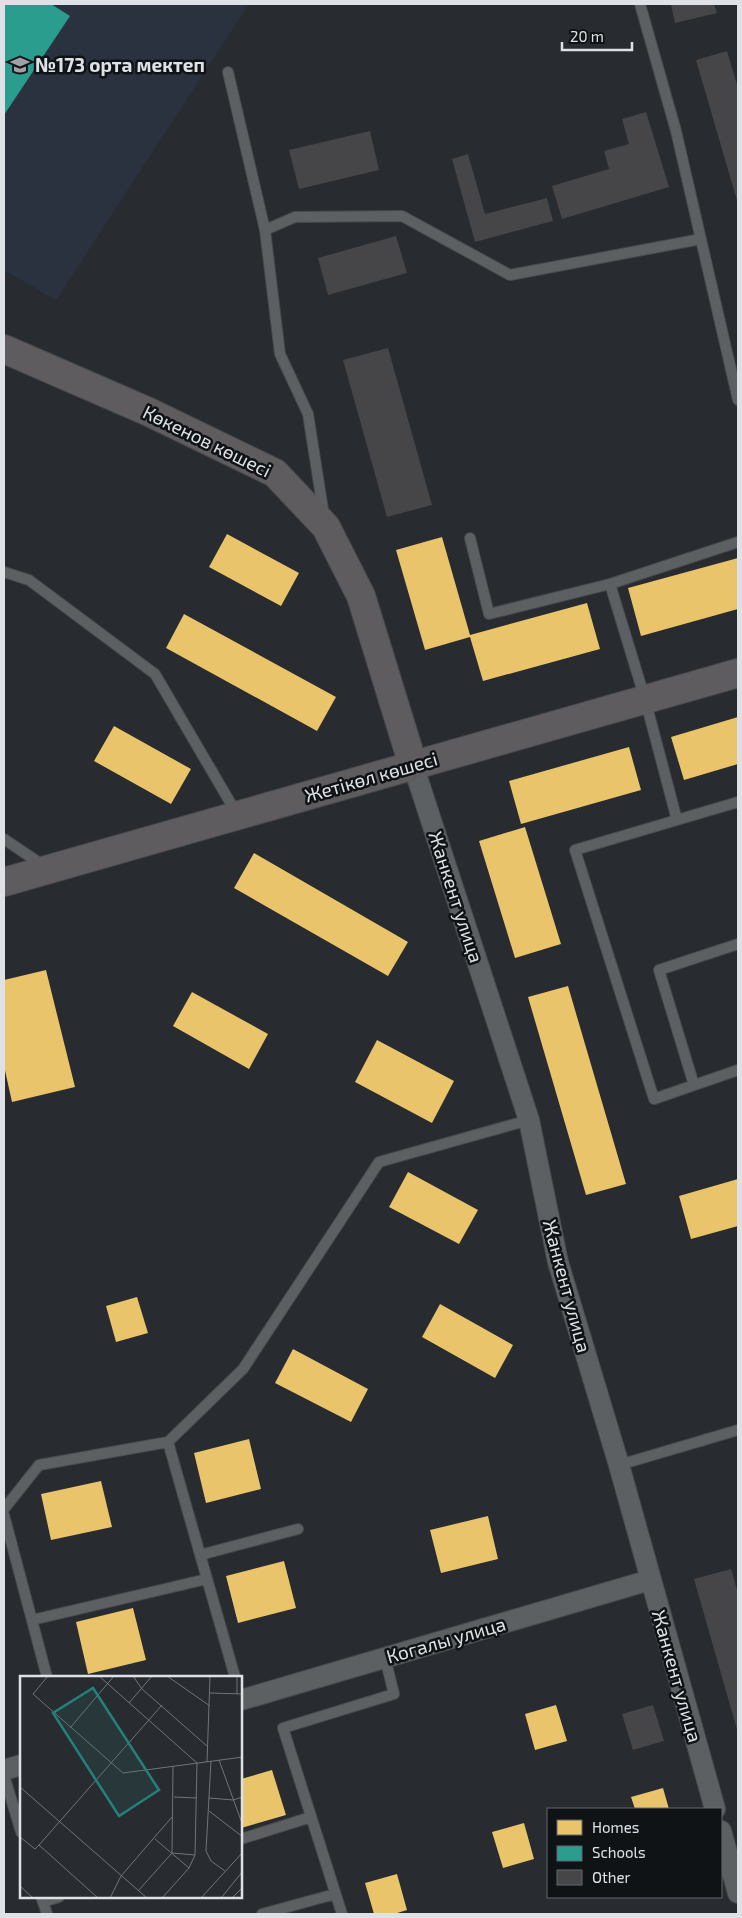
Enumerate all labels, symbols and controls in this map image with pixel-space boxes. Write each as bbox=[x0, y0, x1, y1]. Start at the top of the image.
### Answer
scale bar bbox=[562, 20, 632, 52]
text: 20 m bbox=[570, 27, 604, 45]
place label: №173 орта мектеп bbox=[35, 53, 205, 76]
school or university icon: №173 орта мектеп bbox=[9, 54, 31, 76]
street label: Көкенов көшесі bbox=[139, 400, 275, 482]
street label: Жетікөл көшесі bbox=[302, 747, 440, 807]
street label: Жанкент улица bbox=[423, 828, 489, 966]
street label: Жанкент улица bbox=[538, 1217, 596, 1355]
street label: Жанкент улица bbox=[647, 1607, 707, 1745]
street label: Когалы улица bbox=[384, 1612, 508, 1668]
inset map bbox=[20, 1676, 242, 1898]
legend bbox=[547, 1808, 722, 1898]
text: Homes bbox=[592, 1818, 639, 1836]
text: Schools bbox=[592, 1843, 646, 1861]
text: Other bbox=[592, 1868, 631, 1886]

